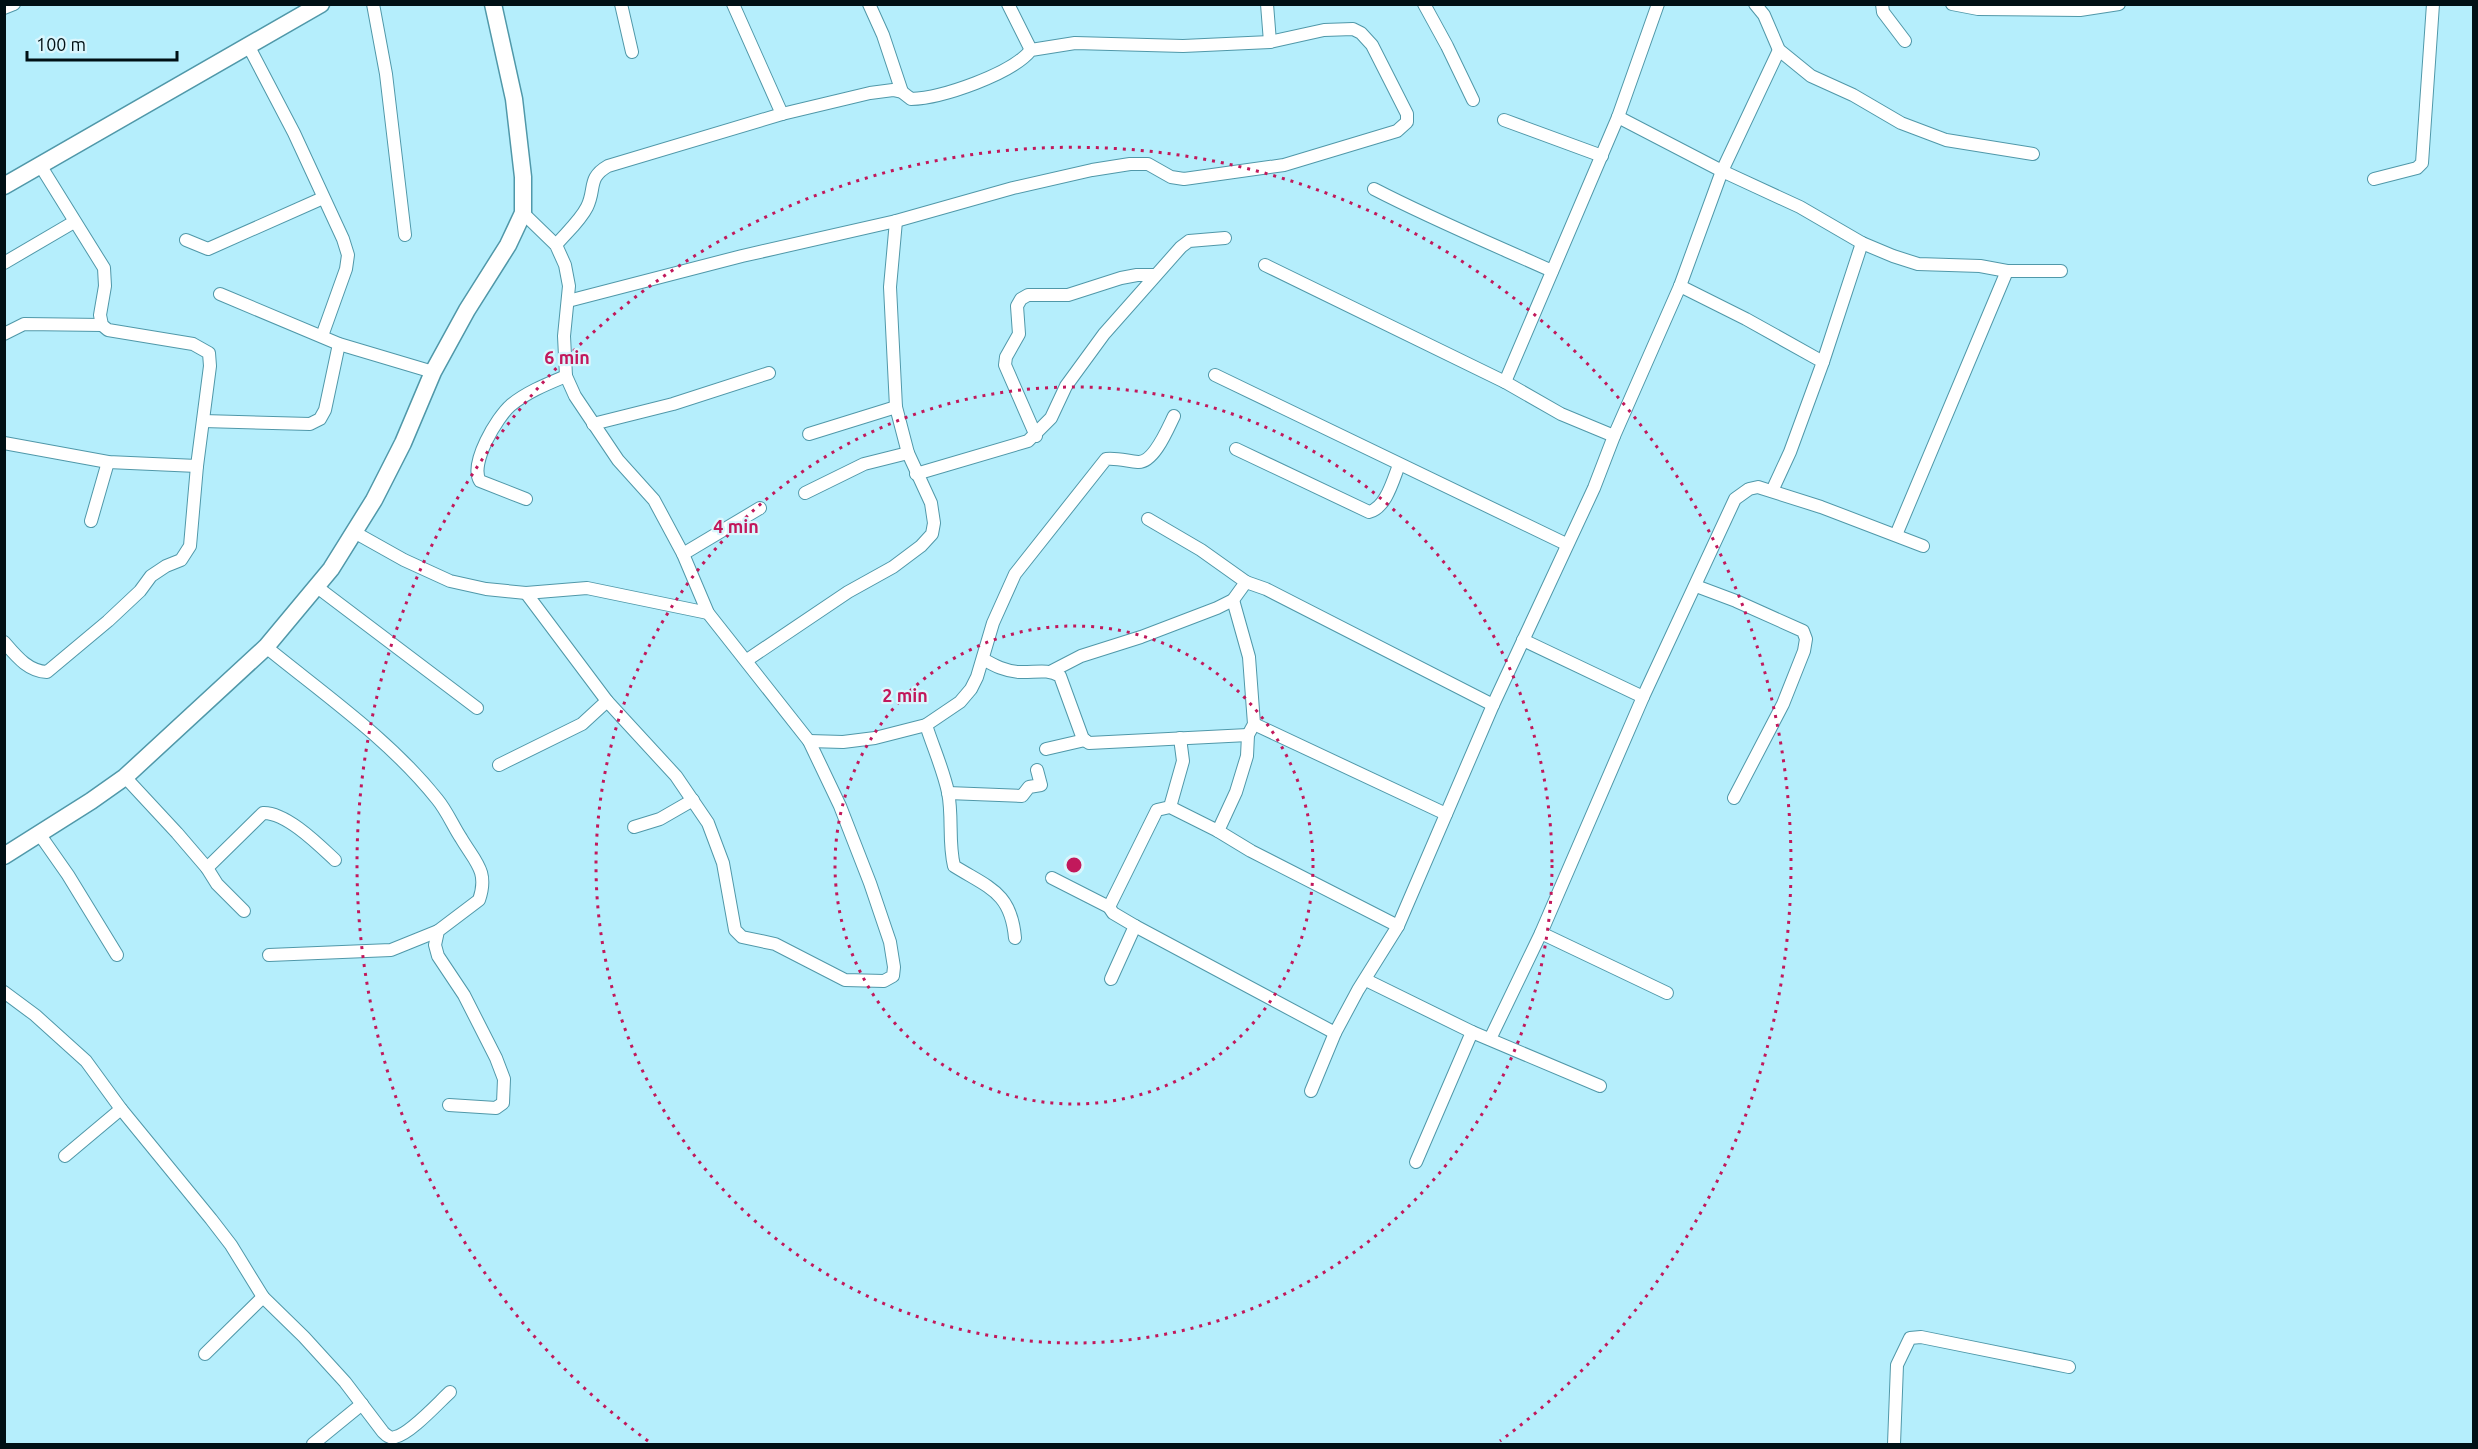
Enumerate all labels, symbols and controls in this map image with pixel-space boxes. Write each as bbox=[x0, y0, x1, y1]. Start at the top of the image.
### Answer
scale bar bbox=[27, 24, 177, 62]
text: 100 m bbox=[36, 34, 86, 54]
text: 6 min bbox=[544, 347, 590, 367]
text: 4 min bbox=[713, 516, 759, 536]
text: 2 min bbox=[882, 685, 928, 705]
centre of rings bbox=[1064, 855, 1084, 875]

